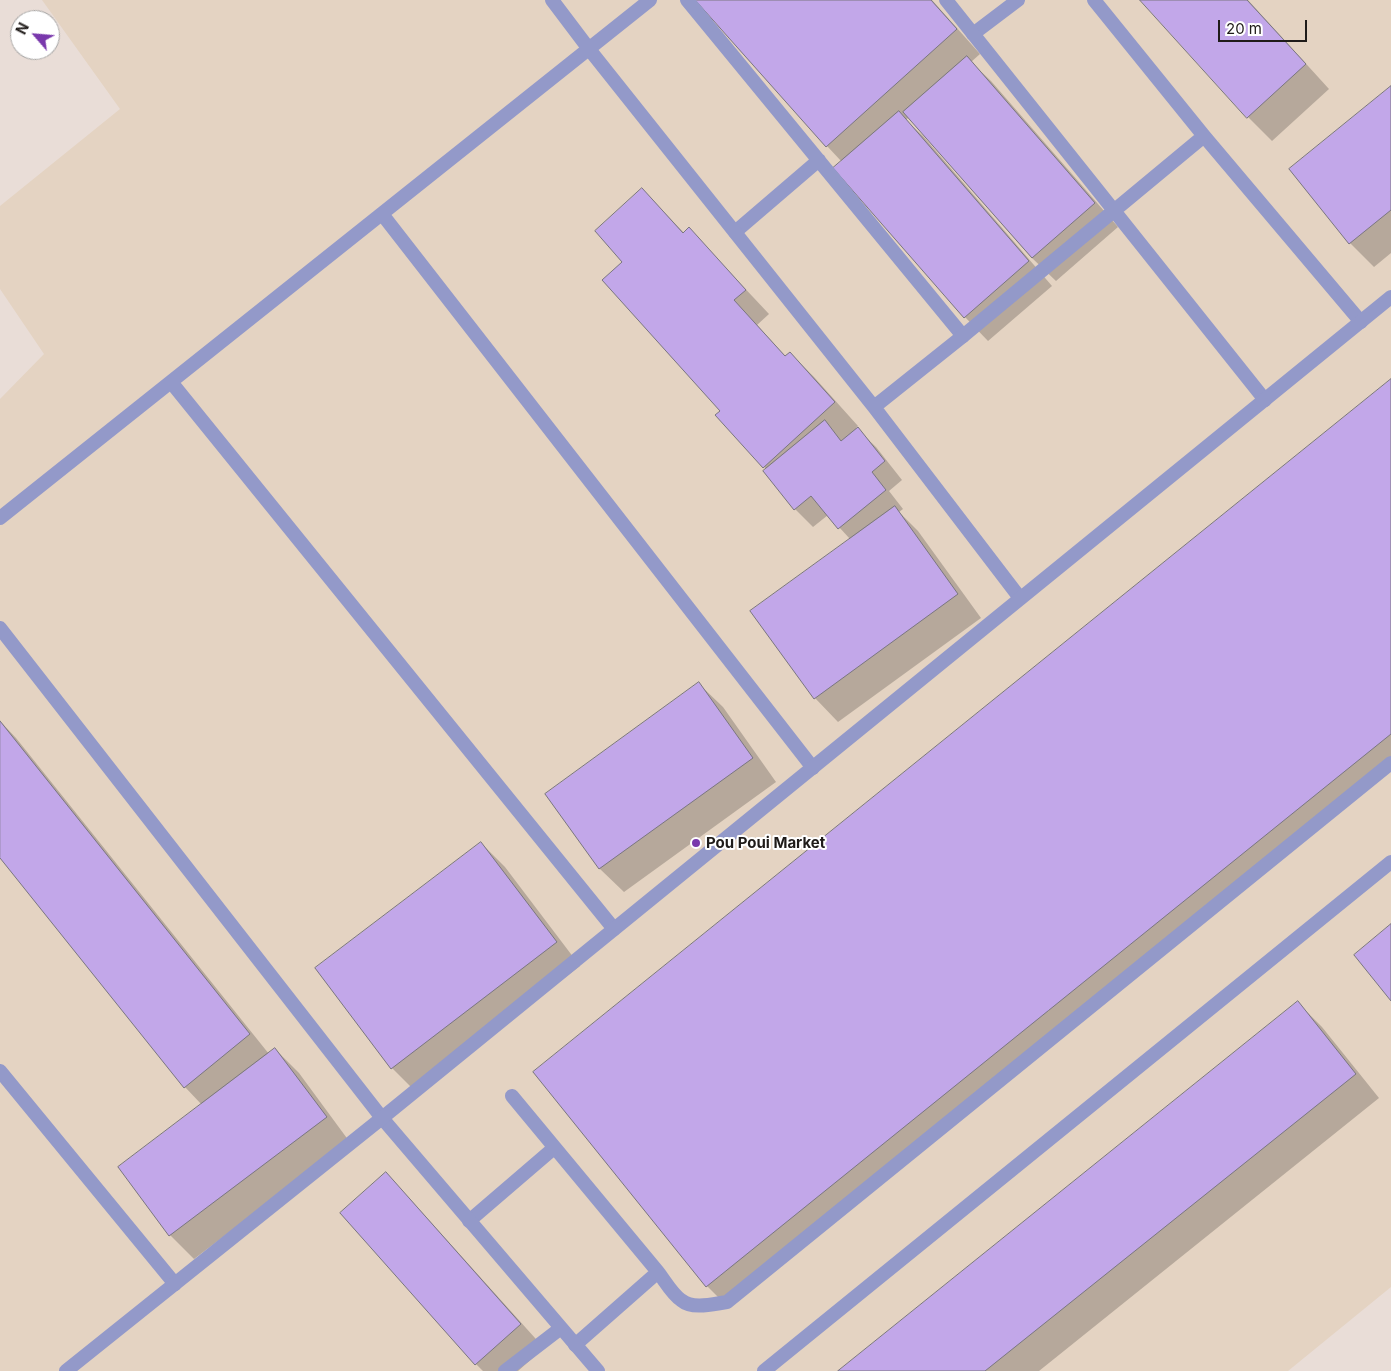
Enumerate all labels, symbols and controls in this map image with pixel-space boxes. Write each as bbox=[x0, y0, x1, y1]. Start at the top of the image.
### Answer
north arrow bbox=[10, 10, 60, 60]
scale bar bbox=[1221, 10, 1310, 42]
text: 20 m bbox=[1226, 19, 1262, 38]
text: N bbox=[12, 20, 32, 37]
place label: Pou Poui Market bbox=[706, 834, 825, 852]
marker: Pou Poui Market bbox=[690, 837, 702, 849]

